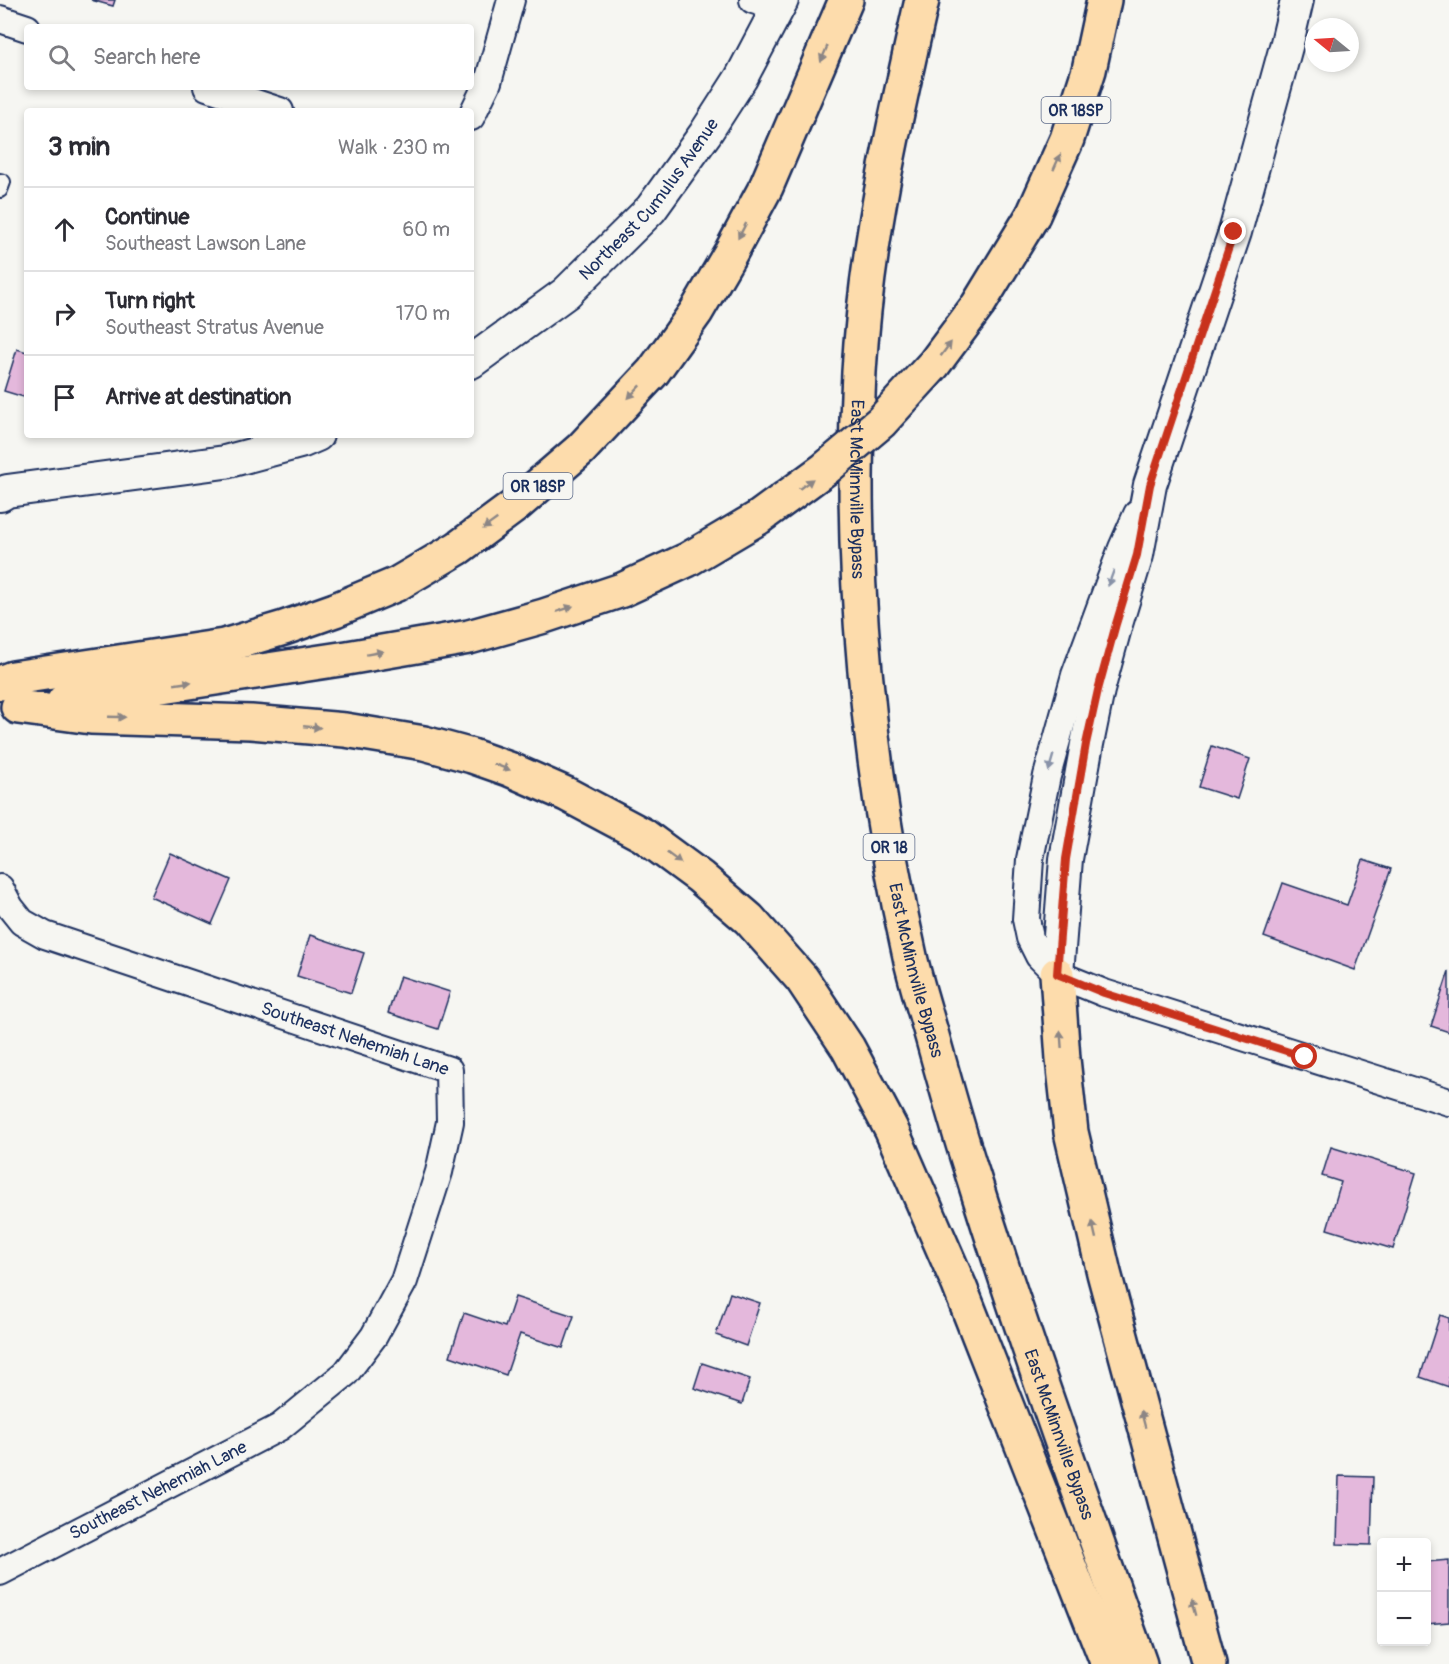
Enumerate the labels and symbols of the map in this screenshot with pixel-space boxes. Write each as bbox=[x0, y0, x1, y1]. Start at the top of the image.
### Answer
north arrow bbox=[1305, 18, 1359, 72]
one-way arrow bbox=[818, 45, 828, 63]
road number: OR 18SP bbox=[1042, 97, 1110, 123]
street label: Northeast Cumulus Avenue bbox=[574, 114, 724, 286]
one-way arrow bbox=[1052, 153, 1061, 170]
route end bbox=[1220, 218, 1246, 244]
one-way arrow bbox=[737, 223, 747, 240]
one-way arrow bbox=[939, 341, 951, 356]
one-way arrow bbox=[627, 385, 641, 400]
street label: East McMinnville Bypass bbox=[844, 399, 869, 579]
road number: OR 18SP bbox=[504, 473, 572, 499]
one-way arrow bbox=[798, 478, 813, 490]
one-way arrow bbox=[483, 518, 499, 530]
one-way arrow bbox=[1105, 569, 1115, 587]
one-way arrow bbox=[556, 604, 574, 614]
one-way arrow bbox=[366, 649, 385, 658]
one-way arrow bbox=[173, 678, 192, 687]
one-way arrow bbox=[108, 713, 127, 722]
one-way arrow bbox=[303, 722, 322, 732]
one-way arrow bbox=[1046, 754, 1055, 772]
one-way arrow bbox=[493, 763, 511, 772]
road number: OR 18 bbox=[864, 834, 914, 860]
one-way arrow bbox=[666, 851, 682, 864]
street label: East McMinnville Bypass bbox=[883, 881, 948, 1060]
street label: Southeast Nehemiah Lane bbox=[258, 997, 452, 1081]
one-way arrow bbox=[1057, 1029, 1066, 1048]
route start bbox=[1291, 1043, 1317, 1069]
one-way arrow bbox=[1089, 1221, 1099, 1240]
street label: East McMinnville Bypass bbox=[1018, 1346, 1099, 1523]
one-way arrow bbox=[1138, 1410, 1148, 1428]
street label: Southeast Nehemiah Lane bbox=[65, 1436, 251, 1545]
one-way arrow bbox=[1189, 1598, 1198, 1616]

